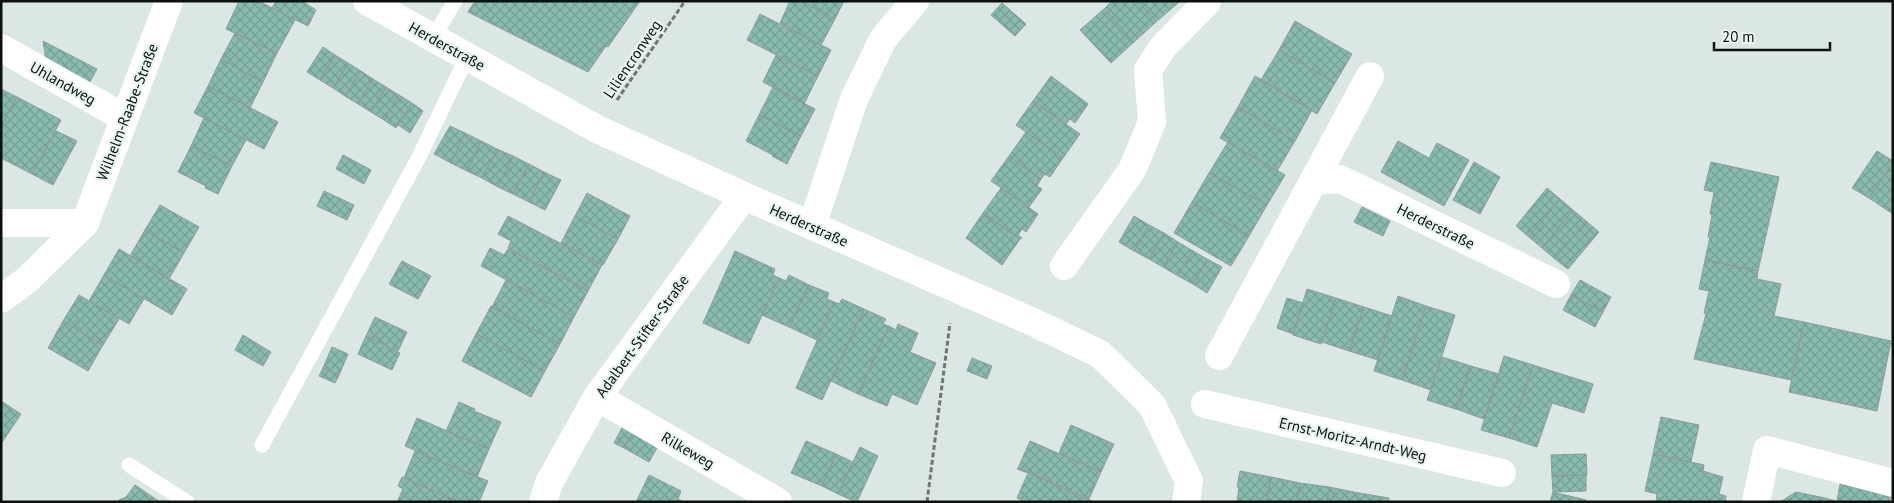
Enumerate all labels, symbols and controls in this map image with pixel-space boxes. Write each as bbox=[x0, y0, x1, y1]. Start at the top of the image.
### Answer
street label: Liliencronweg bbox=[599, 16, 665, 102]
street label: Herderstraße bbox=[406, 17, 488, 75]
scale bar bbox=[1714, 20, 1830, 52]
text: 20 m bbox=[1722, 27, 1755, 46]
street label: Wilhelm-Raabe-Straße bbox=[92, 41, 162, 183]
street label: Uhlandweg bbox=[27, 57, 99, 109]
street label: Herderstraße bbox=[767, 199, 851, 251]
street label: Herderstraße bbox=[1394, 199, 1478, 253]
street label: Adalbert-Stifter-Straße bbox=[591, 271, 693, 401]
street label: Ernst-Moritz-Arndt-Weg bbox=[1277, 413, 1429, 465]
street label: Rilkeweg bbox=[658, 427, 718, 473]

